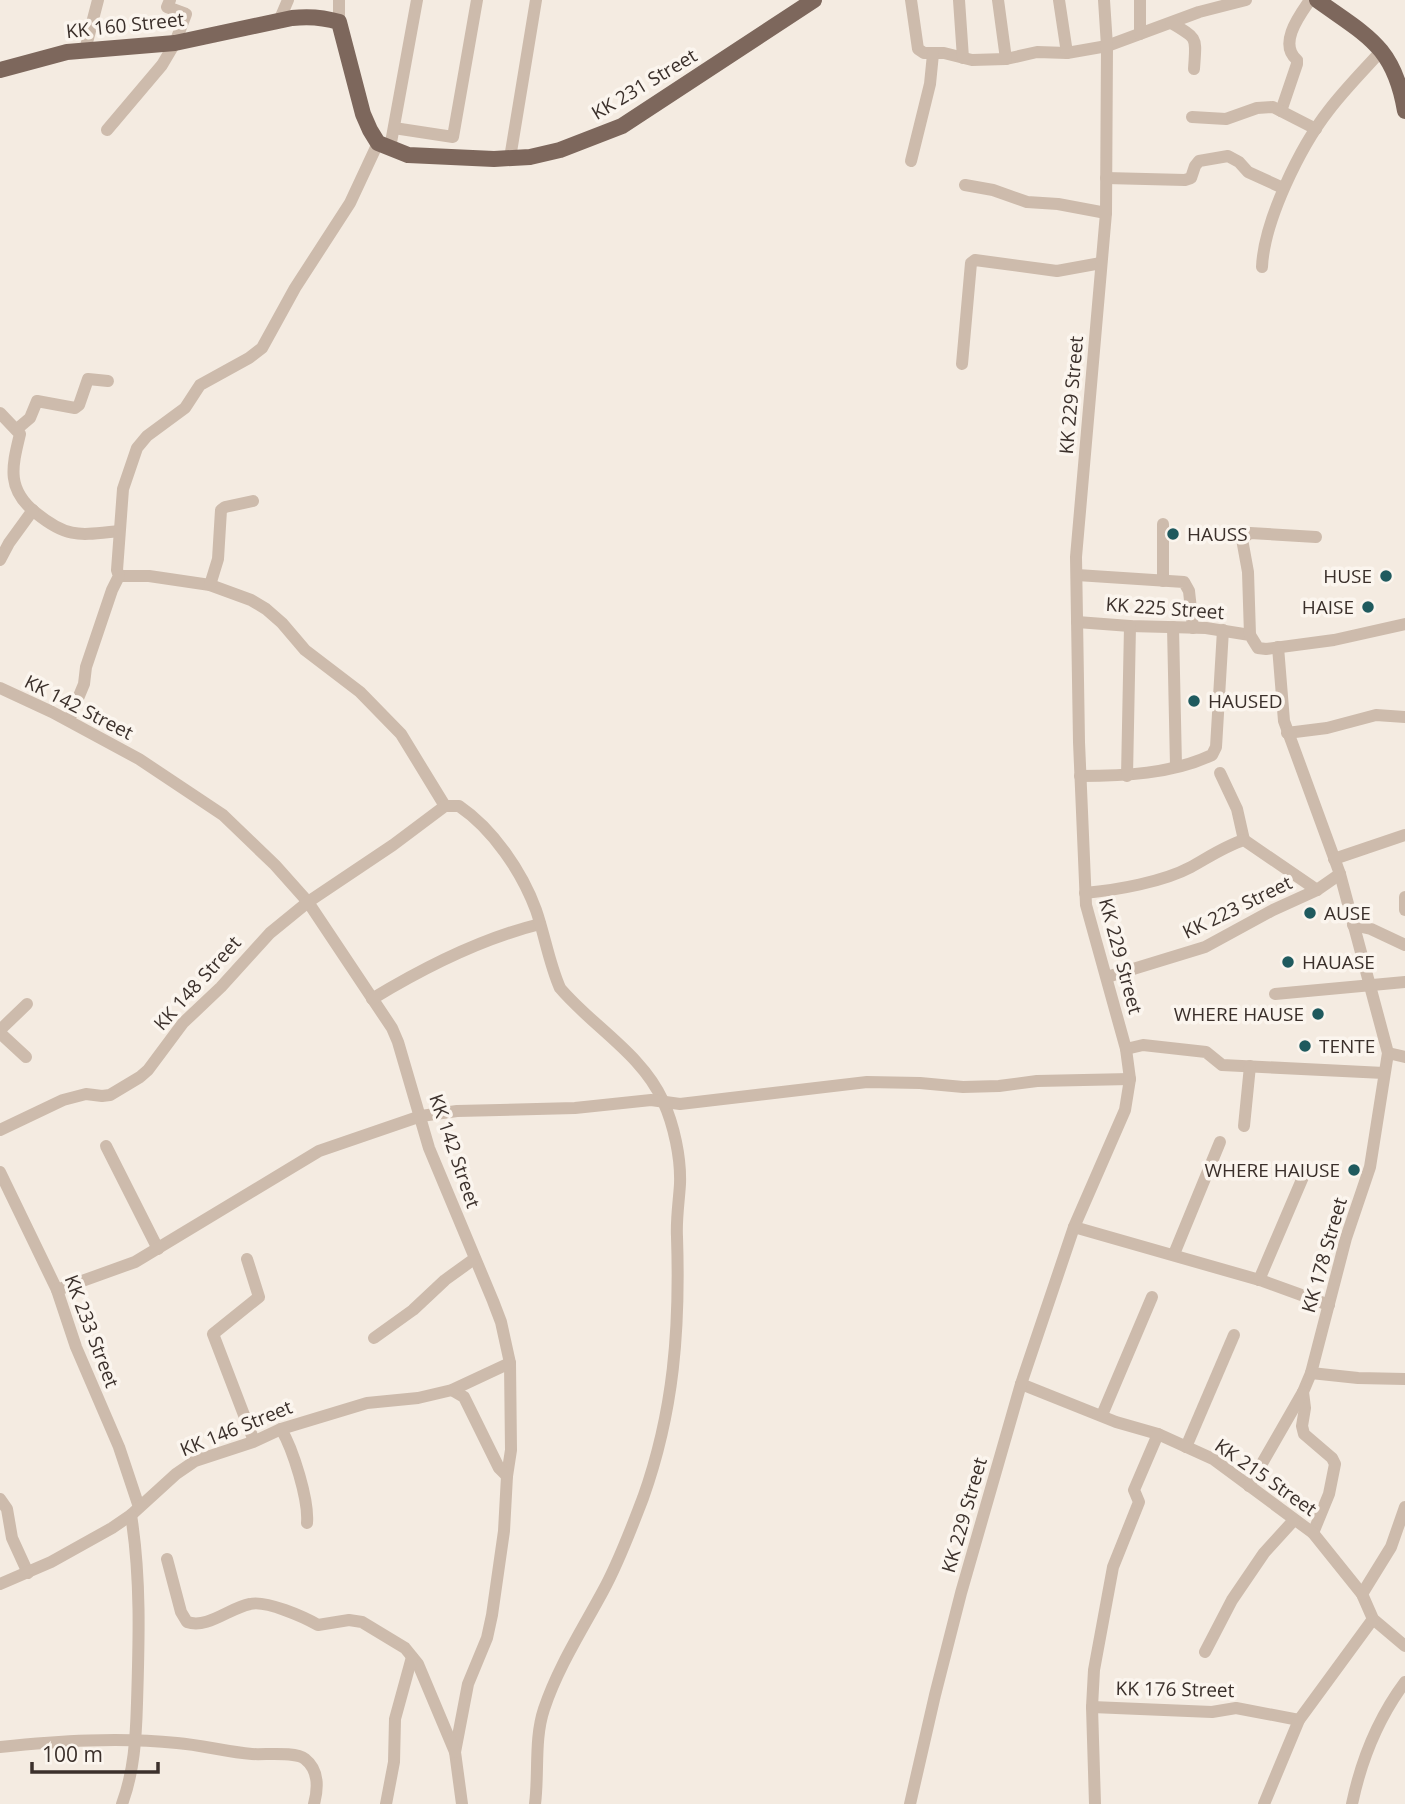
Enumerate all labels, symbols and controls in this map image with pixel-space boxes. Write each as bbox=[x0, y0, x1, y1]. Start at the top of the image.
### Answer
street label: KK 160 Street bbox=[65, 6, 186, 44]
street label: KK 231 Street bbox=[586, 42, 702, 126]
street label: KK 229 Street bbox=[1053, 334, 1089, 455]
place label: HAUSS bbox=[1187, 521, 1248, 547]
marker: HAUSS bbox=[1165, 526, 1181, 542]
place label: HUSE bbox=[1323, 563, 1372, 589]
marker: HUSE bbox=[1378, 568, 1394, 584]
street label: KK 225 Street bbox=[1105, 591, 1225, 625]
place label: HAISE bbox=[1302, 594, 1354, 620]
marker: HAISE bbox=[1360, 599, 1376, 615]
street label: KK 142 Street bbox=[20, 668, 138, 746]
place label: HAUSED bbox=[1208, 688, 1283, 714]
marker: HAUSED bbox=[1186, 693, 1202, 709]
street label: KK 223 Street bbox=[1178, 869, 1296, 945]
street label: KK 229 Street bbox=[1093, 895, 1149, 1017]
place label: AUSE bbox=[1324, 900, 1371, 926]
marker: AUSE bbox=[1302, 905, 1318, 921]
street label: KK 148 Street bbox=[148, 930, 247, 1036]
place label: HAUASE bbox=[1302, 949, 1375, 975]
marker: HAUASE bbox=[1280, 954, 1296, 970]
place label: WHERE HAUSE bbox=[1174, 1001, 1304, 1027]
marker: WHERE HAUSE bbox=[1310, 1006, 1326, 1022]
place label: TENTE bbox=[1319, 1033, 1375, 1059]
marker: TENTE bbox=[1297, 1038, 1313, 1054]
street label: KK 142 Street bbox=[423, 1091, 487, 1212]
place label: WHERE HAIUSE bbox=[1205, 1157, 1340, 1183]
marker: WHERE HAIUSE bbox=[1346, 1162, 1362, 1178]
street label: KK 178 Street bbox=[1295, 1194, 1353, 1316]
street label: KK 233 Street bbox=[59, 1271, 126, 1391]
street label: KK 146 Street bbox=[176, 1394, 296, 1462]
street label: KK 215 Street bbox=[1210, 1432, 1322, 1522]
street label: KK 229 Street bbox=[935, 1454, 993, 1576]
street label: KK 176 Street bbox=[1115, 1675, 1235, 1703]
scale bar bbox=[32, 1730, 158, 1774]
text: 100 m bbox=[42, 1740, 103, 1768]

